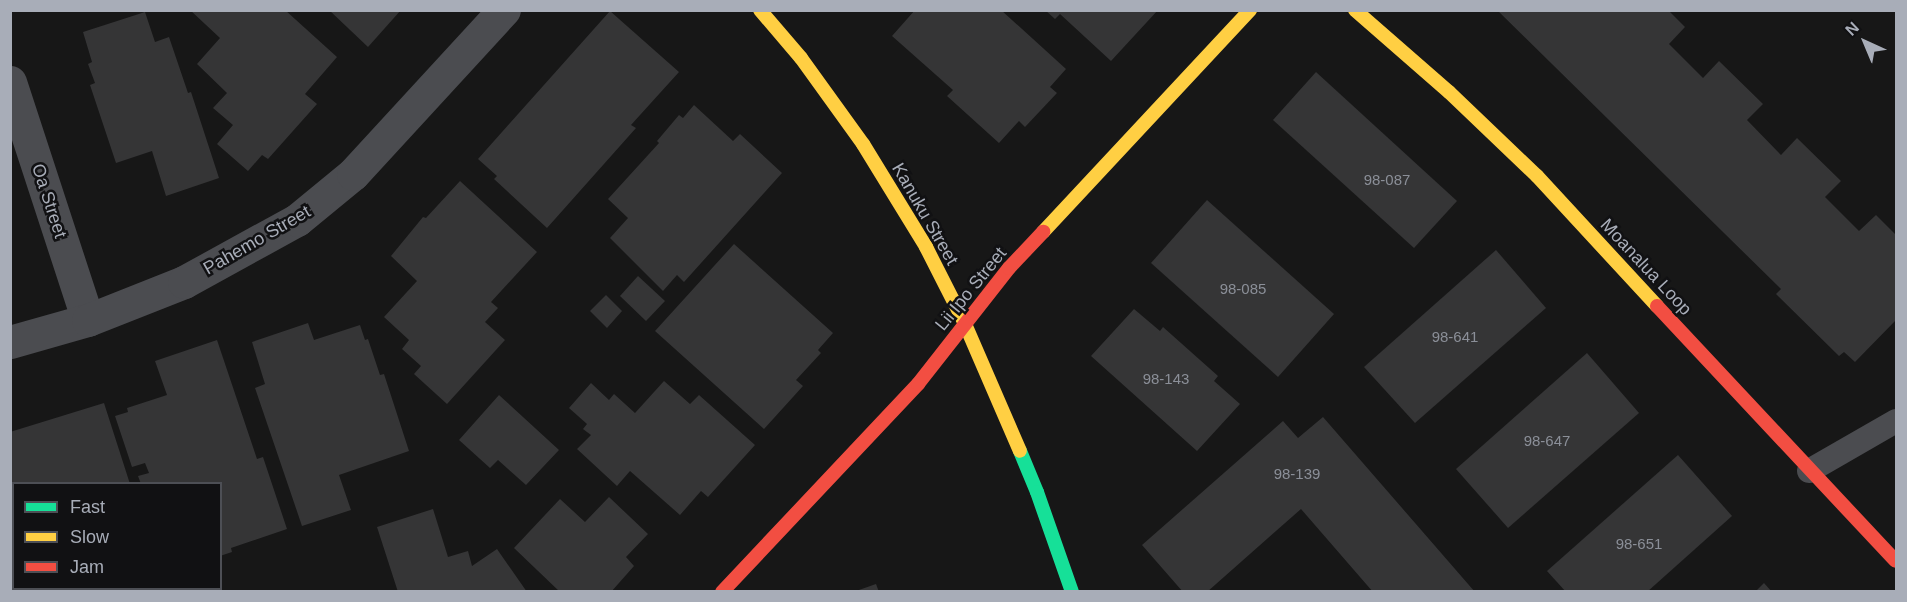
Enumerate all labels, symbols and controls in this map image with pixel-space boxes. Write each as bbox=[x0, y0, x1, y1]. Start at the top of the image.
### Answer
north arrow bbox=[1835, 12, 1895, 72]
text: N bbox=[1842, 19, 1862, 39]
street label: Kanuku Street bbox=[887, 159, 963, 269]
street label: Oa Street bbox=[27, 161, 71, 241]
house number: 98-087 bbox=[1364, 171, 1410, 189]
street label: Pahemo Street bbox=[200, 201, 314, 279]
street label: Moanalua Loop bbox=[1596, 214, 1696, 320]
street label: Lii Ipo Street bbox=[931, 243, 1011, 335]
house number: 98-085 bbox=[1220, 280, 1266, 298]
house number: 98-641 bbox=[1432, 328, 1478, 346]
house number: 98-143 bbox=[1143, 370, 1189, 388]
house number: 98-647 bbox=[1524, 432, 1570, 450]
house number: 98-139 bbox=[1274, 465, 1320, 483]
legend bbox=[12, 482, 222, 590]
text: Fast bbox=[70, 497, 105, 517]
text: Slow bbox=[70, 527, 109, 547]
house number: 98-651 bbox=[1616, 535, 1662, 553]
text: Jam bbox=[70, 557, 104, 577]

